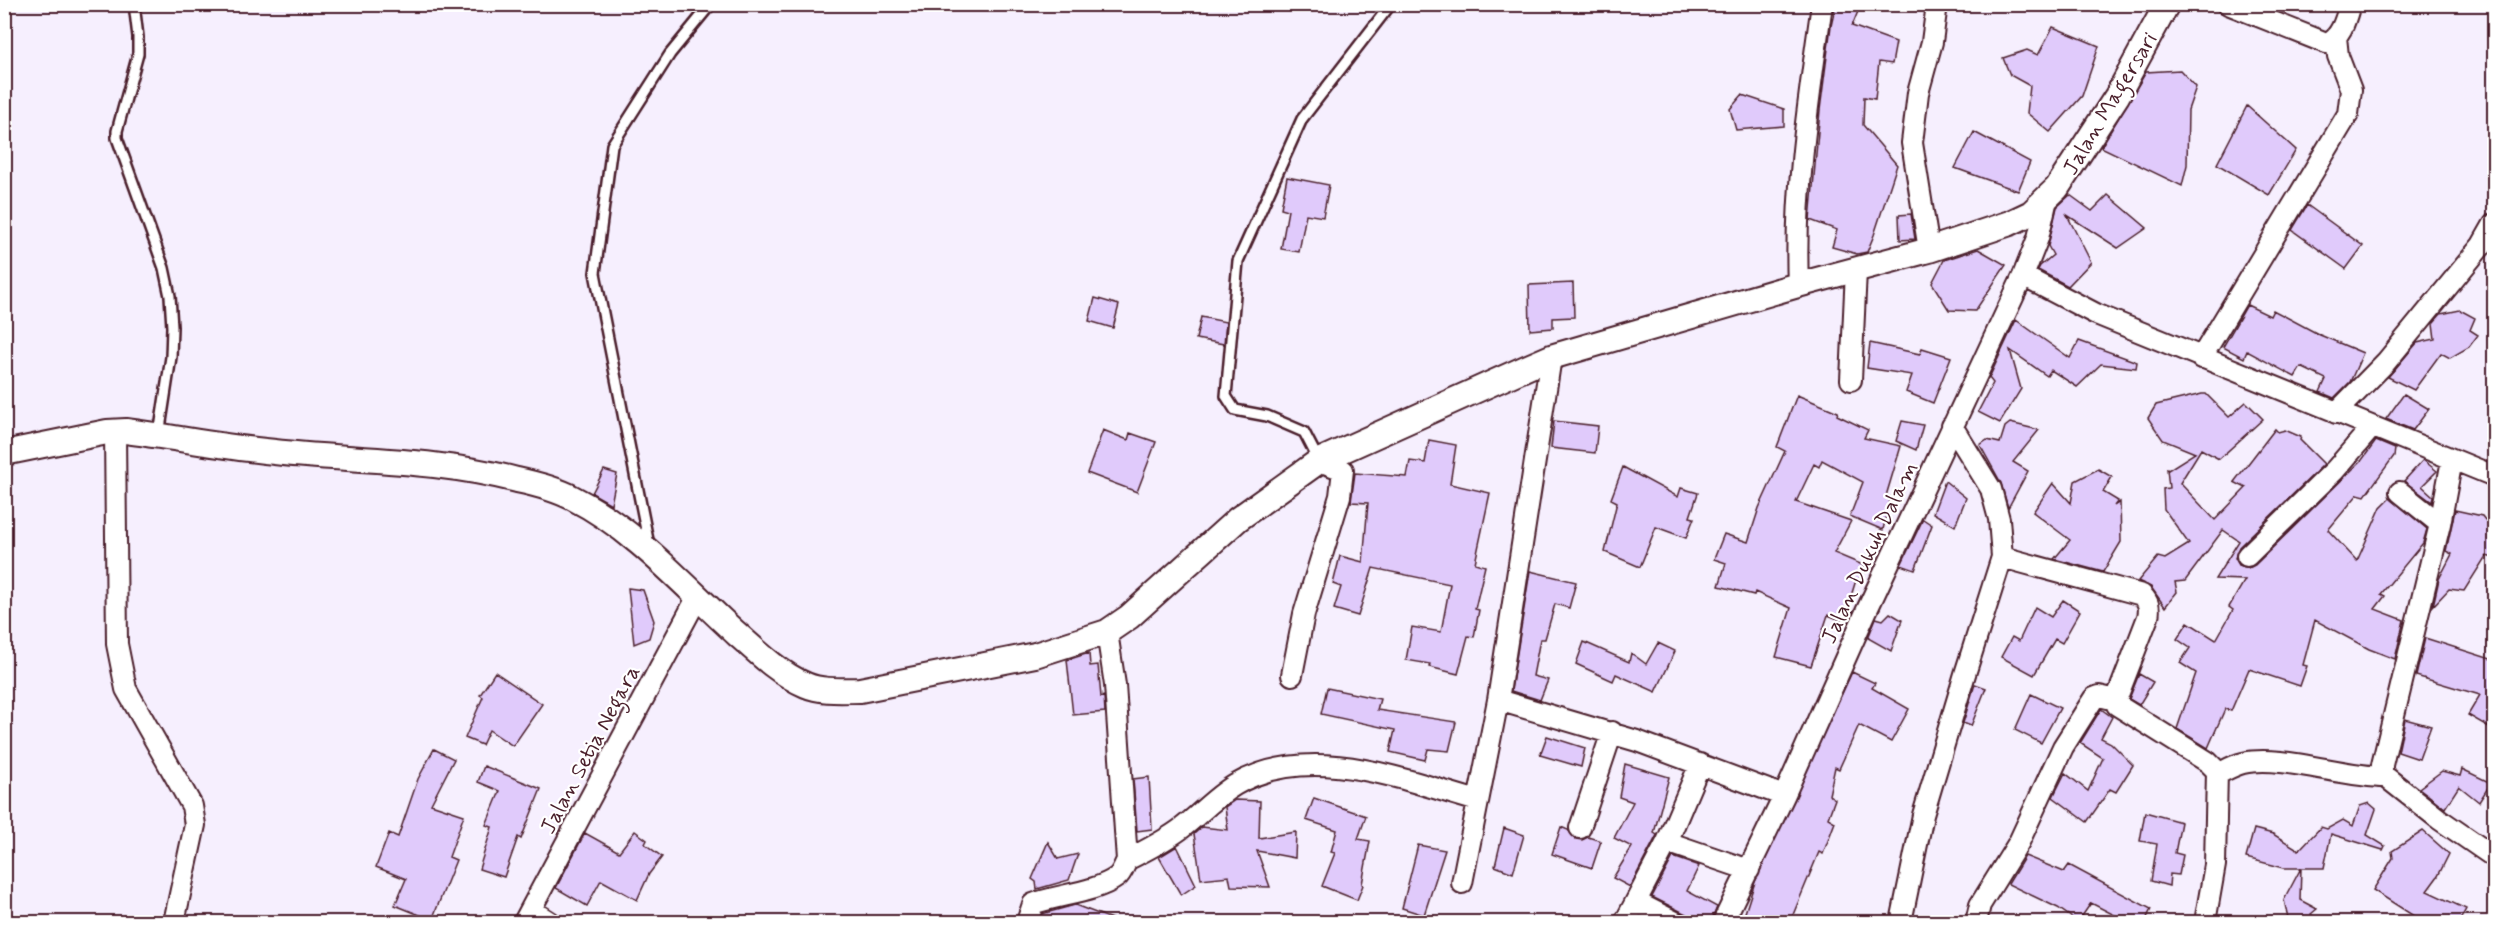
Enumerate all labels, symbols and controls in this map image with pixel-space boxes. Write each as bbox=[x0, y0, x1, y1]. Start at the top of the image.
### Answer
street label: Jalan Magersari bbox=[2057, 27, 2167, 182]
street label: Jalan Dukuh Dalam bbox=[1815, 457, 1924, 648]
street label: Jalan Setia Negara bbox=[535, 661, 650, 840]

